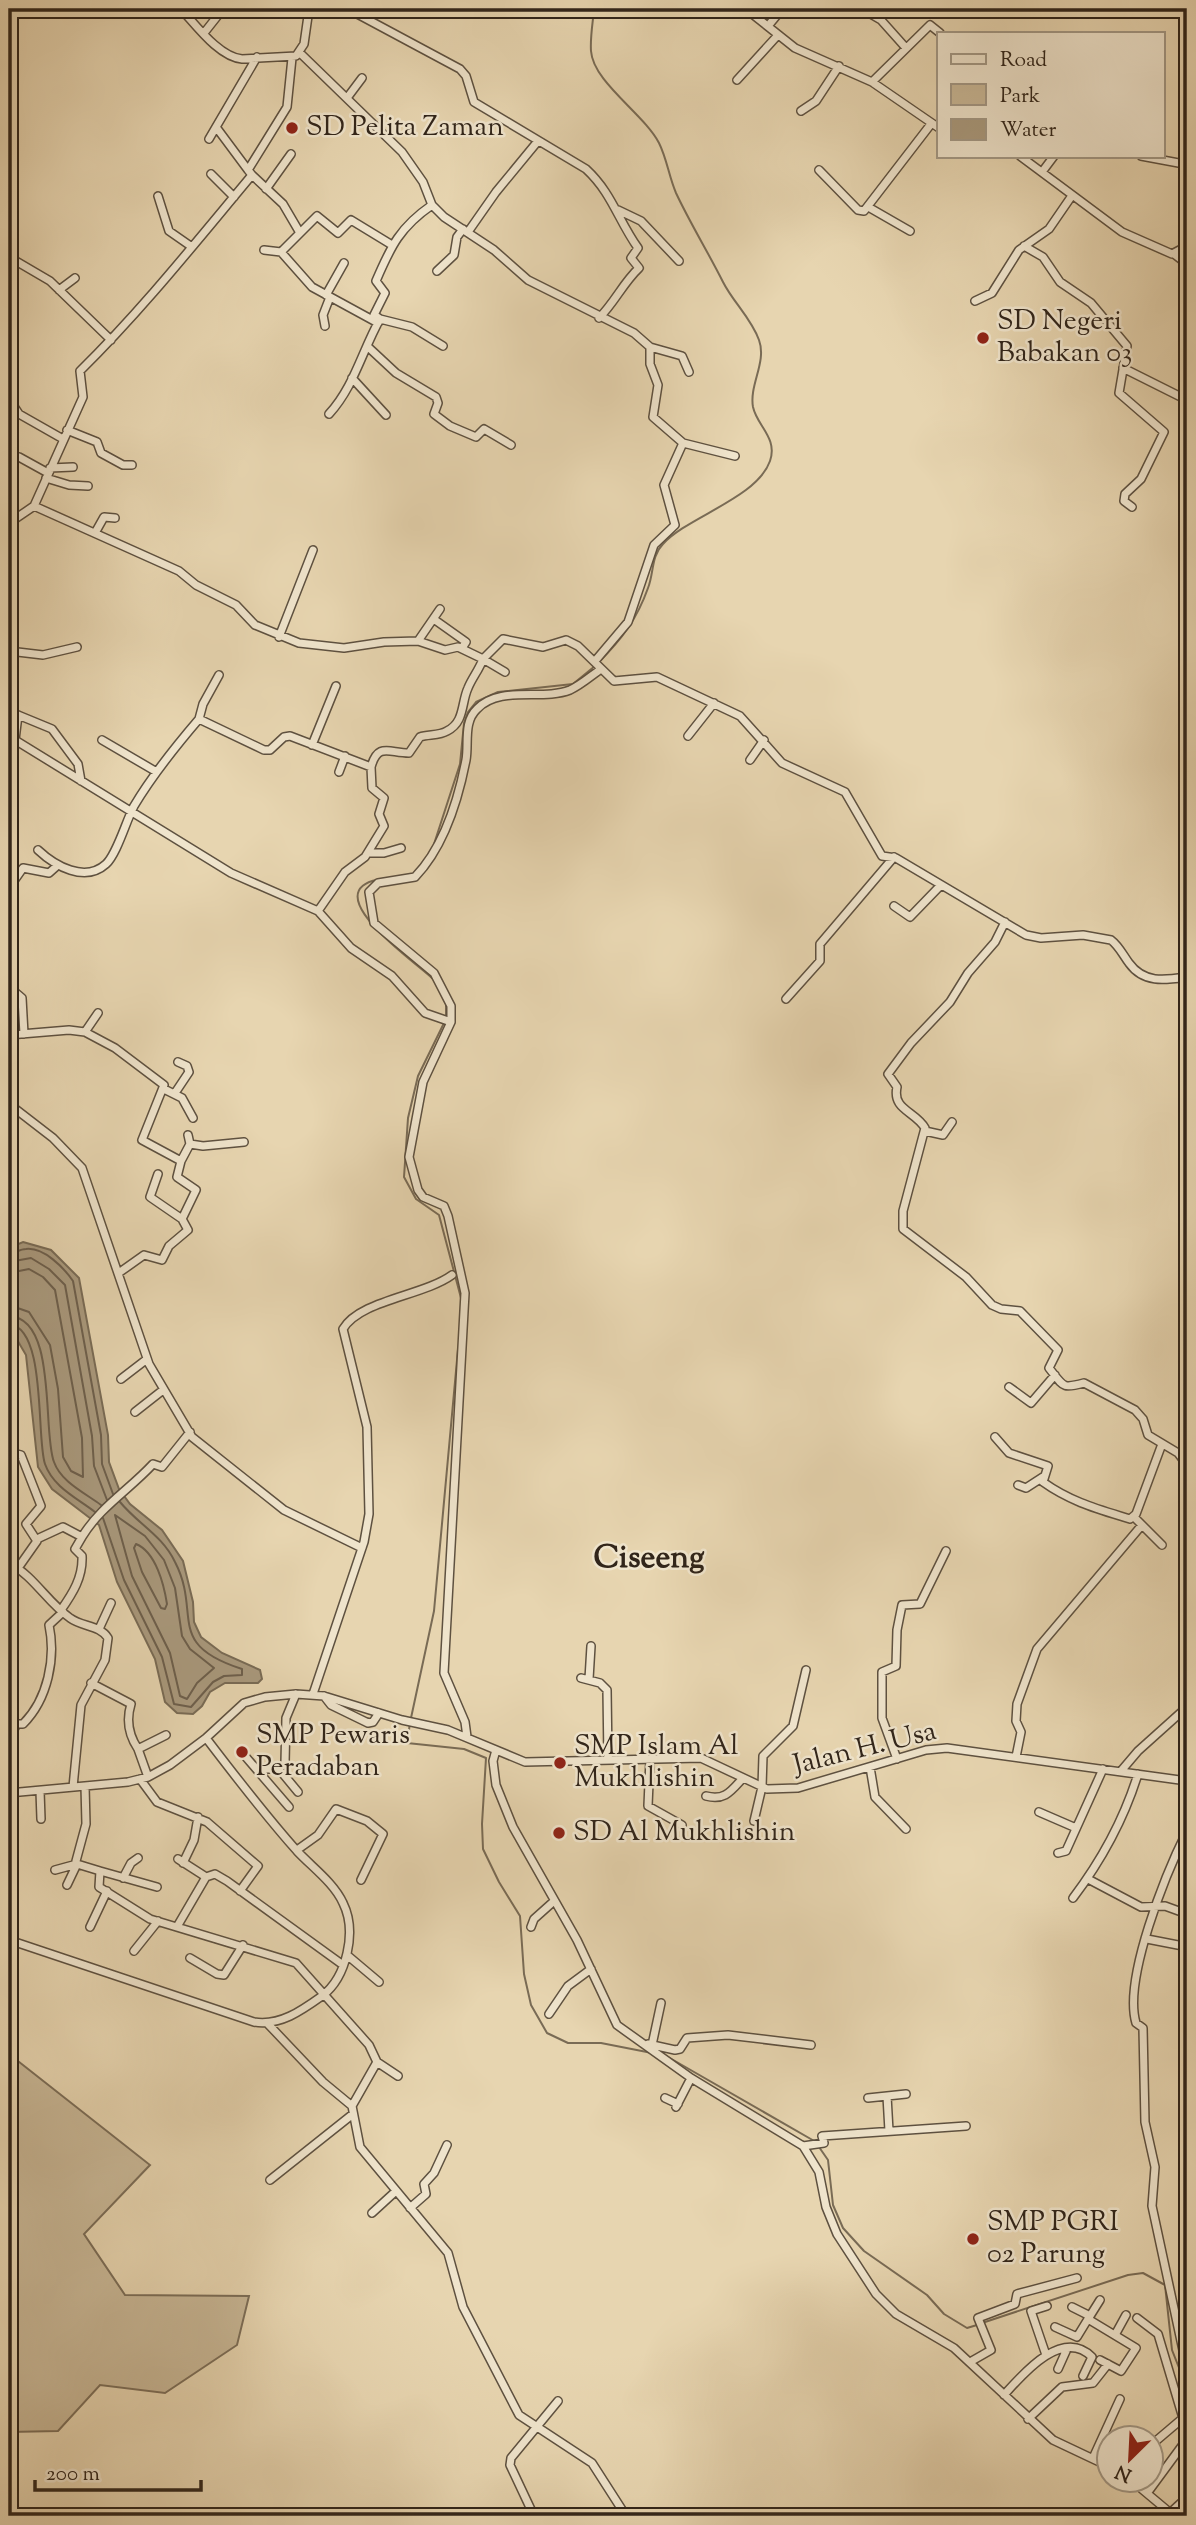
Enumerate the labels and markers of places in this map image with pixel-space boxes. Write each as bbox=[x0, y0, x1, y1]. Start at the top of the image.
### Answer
place label: SD Pelita Zaman bbox=[306, 108, 504, 148]
marker: SD Pelita Zaman bbox=[284, 120, 300, 136]
place label: SD Negeri Babakan 03 bbox=[997, 302, 1132, 374]
marker: SD Negeri Babakan 03 bbox=[975, 330, 991, 346]
place label: SMP Pewaris Peradaban bbox=[256, 1716, 410, 1788]
place label: SMP Islam Al Mukhlishin bbox=[574, 1727, 739, 1799]
marker: SMP Pewaris Peradaban bbox=[234, 1744, 250, 1760]
marker: SMP Islam Al Mukhlishin bbox=[552, 1755, 568, 1771]
place label: SD Al Mukhlishin bbox=[573, 1813, 795, 1853]
marker: SD Al Mukhlishin bbox=[551, 1825, 567, 1841]
place label: SMP PGRI 02 Parung bbox=[987, 2203, 1119, 2275]
marker: SMP PGRI 02 Parung bbox=[965, 2231, 981, 2247]

